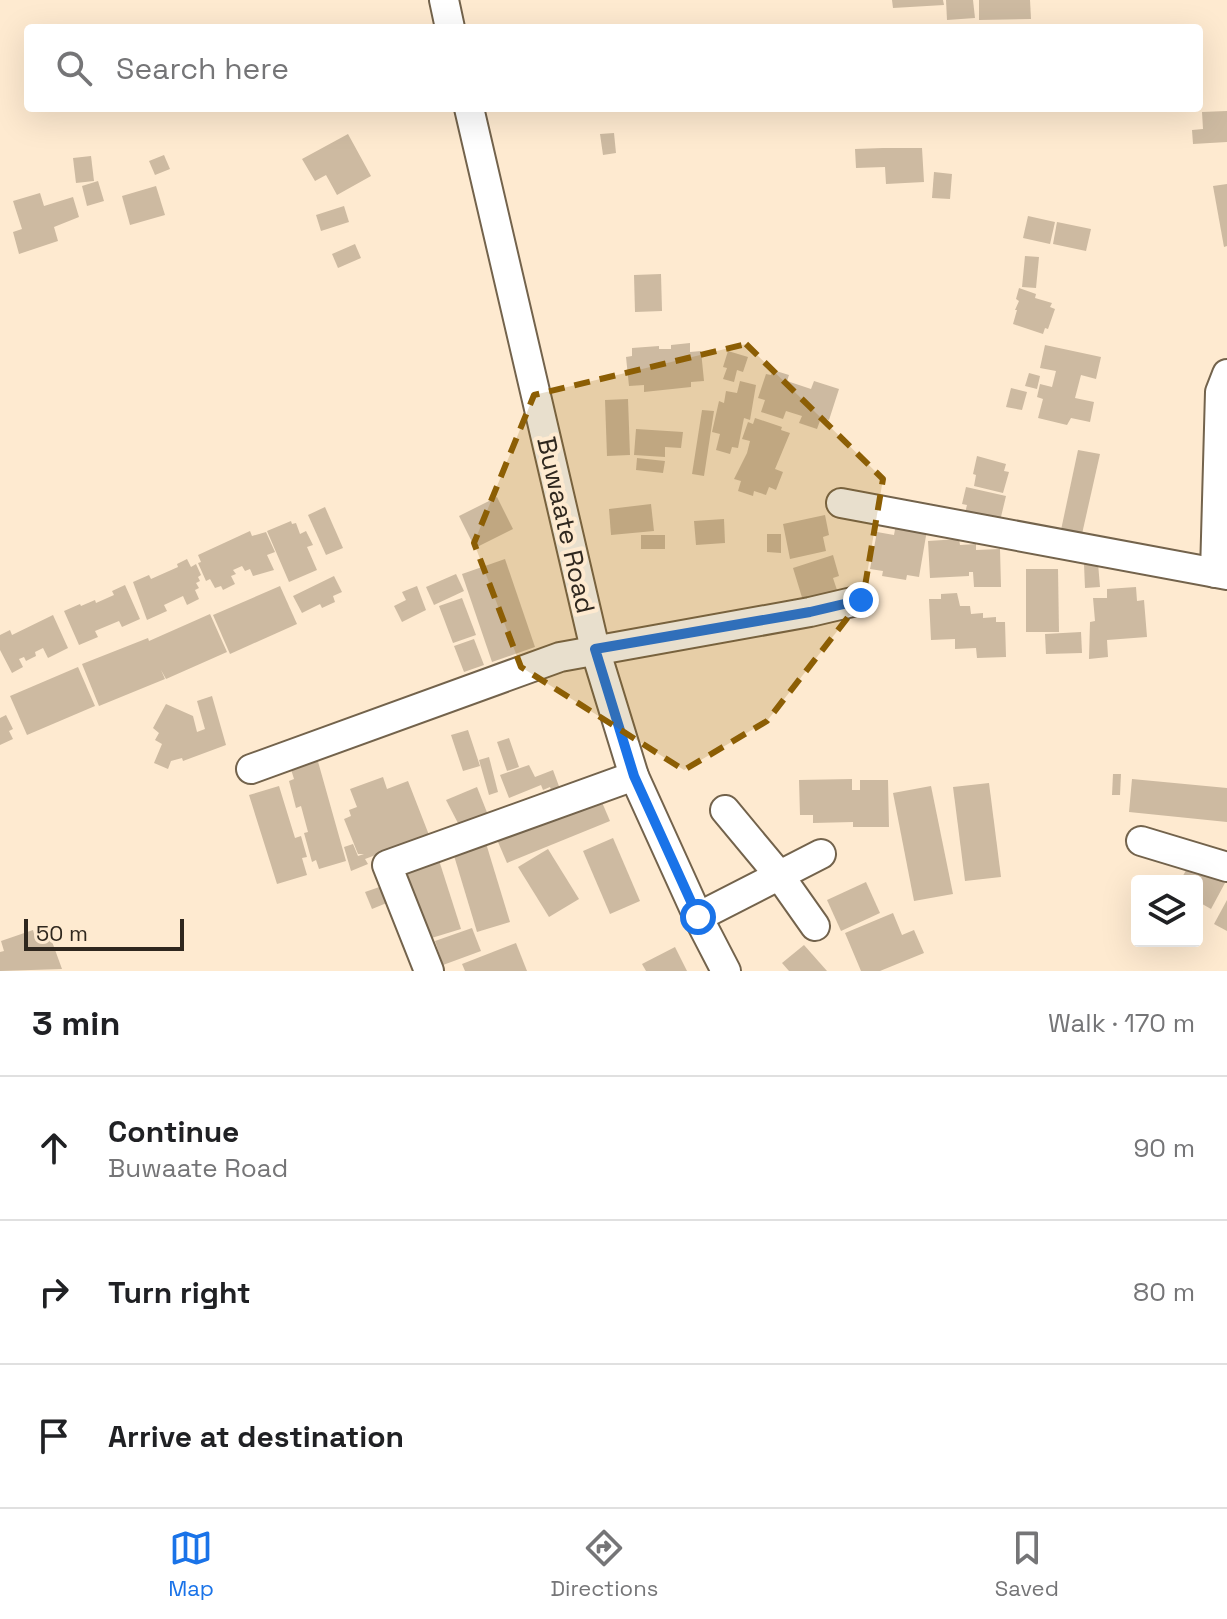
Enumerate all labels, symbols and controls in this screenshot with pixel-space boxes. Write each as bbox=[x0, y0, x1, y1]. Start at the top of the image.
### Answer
search box bbox=[24, 24, 1203, 112]
icon: search bbox=[52, 46, 96, 90]
text: Search here bbox=[116, 49, 289, 88]
street label: Buwaate Road bbox=[529, 433, 603, 617]
route end bbox=[843, 582, 879, 618]
map controls bbox=[1131, 875, 1203, 947]
button: layers bbox=[1131, 875, 1203, 947]
route start bbox=[680, 899, 716, 935]
scale bar bbox=[24, 915, 184, 951]
text: 50 m bbox=[36, 919, 88, 947]
text: 3 min bbox=[32, 1002, 120, 1045]
text: Walk · 170 m bbox=[1048, 1006, 1195, 1040]
text: Continue bbox=[108, 1112, 239, 1151]
icon: ahead bbox=[32, 1126, 76, 1170]
text: 90 m bbox=[1133, 1131, 1195, 1165]
text: Buwaate Road bbox=[108, 1151, 288, 1185]
icon: right bbox=[32, 1270, 76, 1314]
text: Turn right bbox=[108, 1273, 251, 1312]
text: 80 m bbox=[1133, 1275, 1195, 1309]
icon: arrive bbox=[32, 1414, 76, 1458]
text: Arrive at destination bbox=[108, 1417, 404, 1456]
tab: Map bbox=[168, 1526, 214, 1602]
tab: Directions bbox=[550, 1526, 658, 1602]
tab: Saved bbox=[995, 1526, 1059, 1602]

